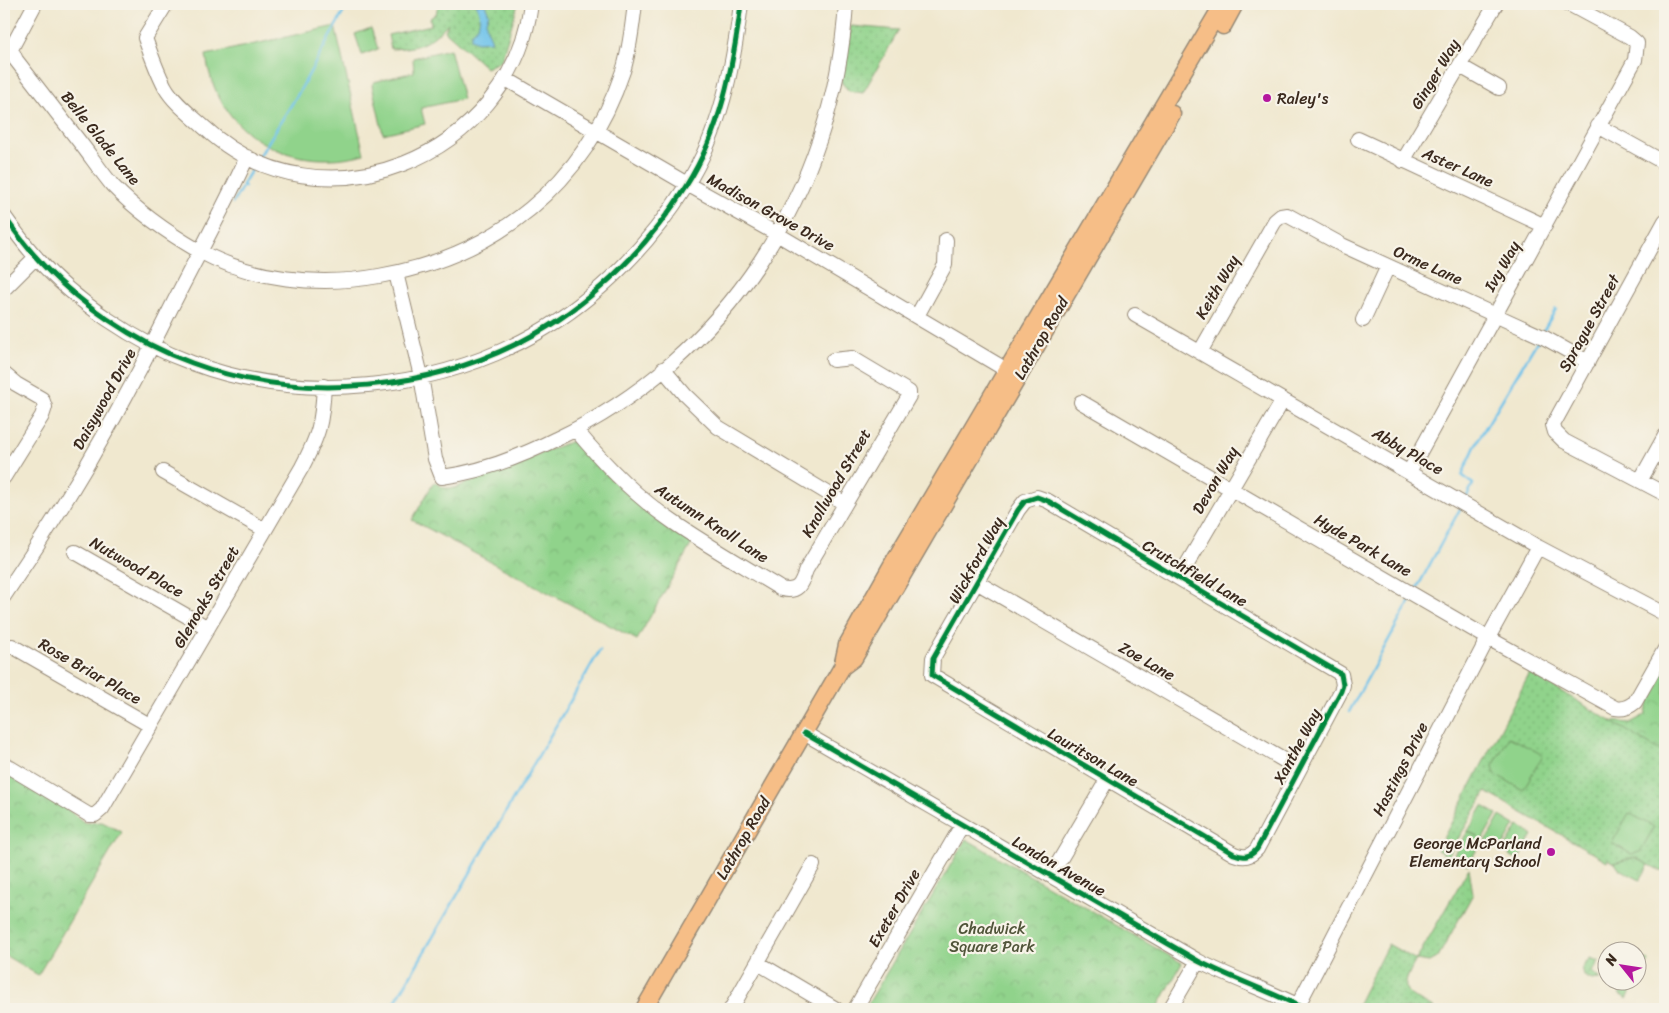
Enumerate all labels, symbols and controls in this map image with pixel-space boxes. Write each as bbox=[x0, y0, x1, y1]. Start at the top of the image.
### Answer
street label: Ginger Way bbox=[1402, 32, 1468, 115]
street label: Belle Glade Lane bbox=[54, 84, 149, 192]
place label: Raley's bbox=[1277, 84, 1329, 113]
marker: Raley's bbox=[1261, 92, 1273, 104]
street label: Aster Lane bbox=[1417, 138, 1499, 196]
street label: Madison Grove Drive bbox=[702, 165, 840, 259]
street label: Ivy Way bbox=[1475, 234, 1529, 298]
street label: Orme Lane bbox=[1389, 237, 1468, 293]
street label: Keith Way bbox=[1187, 248, 1248, 325]
street label: Sprague Street bbox=[1550, 268, 1628, 377]
street label: Lathrop Road bbox=[1005, 289, 1077, 385]
street label: Daisywood Drive bbox=[64, 342, 144, 455]
street label: Abby Place bbox=[1366, 418, 1449, 483]
street label: Knollwood Street bbox=[793, 423, 879, 543]
street label: Devon Way bbox=[1184, 440, 1247, 520]
street label: Autumn Knoll Lane bbox=[648, 474, 775, 571]
street label: Hyde Park Lane bbox=[1308, 505, 1418, 585]
street label: Wickford Way bbox=[940, 510, 1012, 609]
street label: Nutwood Place bbox=[84, 528, 190, 606]
street label: Crutchfield Lane bbox=[1137, 531, 1253, 615]
street label: Glenoaks Street bbox=[165, 540, 247, 654]
street label: Rose Briar Place bbox=[33, 630, 147, 712]
street label: Zoe Lane bbox=[1113, 633, 1181, 689]
street label: Xanthe Way bbox=[1264, 702, 1329, 790]
street label: Hastings Drive bbox=[1364, 717, 1436, 821]
street label: Lauritson Lane bbox=[1042, 719, 1144, 795]
street label: Lathrop Road bbox=[707, 789, 779, 885]
street label: London Avenue bbox=[1006, 827, 1112, 905]
place label: George McParland Elementary School bbox=[1409, 829, 1543, 876]
marker: George McParland Elementary School bbox=[1545, 846, 1557, 858]
street label: Exeter Drive bbox=[860, 863, 928, 953]
park label: Chadwick Square Park bbox=[949, 914, 1035, 961]
north arrow bbox=[1596, 940, 1646, 990]
text: N bbox=[1597, 949, 1625, 971]

